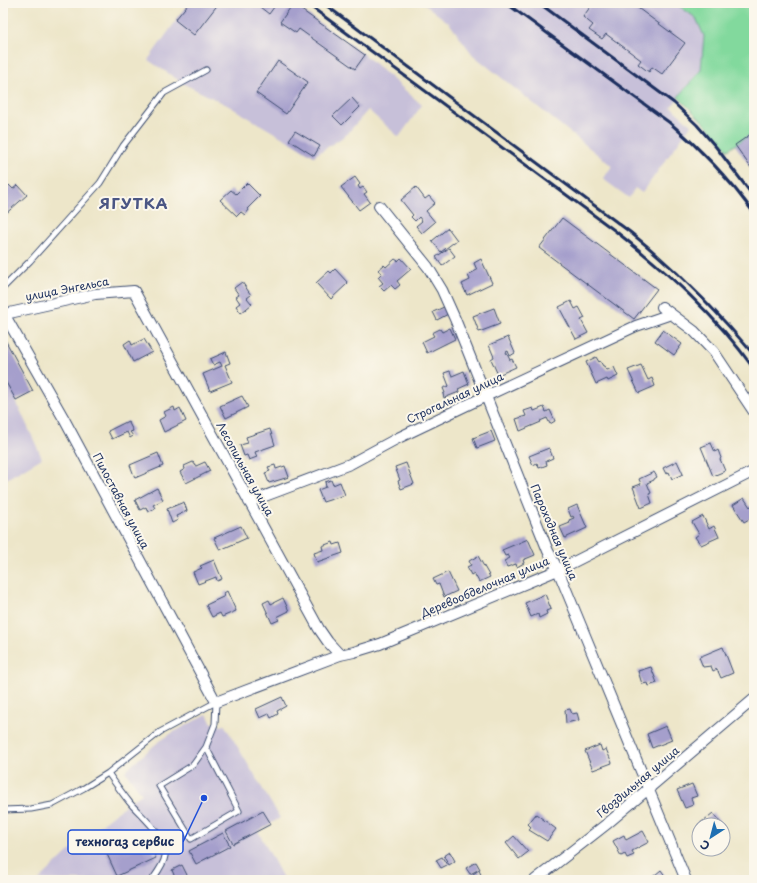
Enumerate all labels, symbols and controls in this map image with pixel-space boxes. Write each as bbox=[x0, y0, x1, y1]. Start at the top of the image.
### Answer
district label: ЯГУТКА bbox=[98, 191, 169, 214]
street label: улица Энгельса bbox=[24, 272, 110, 305]
street label: Строгальная улица bbox=[404, 368, 506, 427]
street label: Лесопильная улица bbox=[212, 418, 279, 519]
street label: Пилоставная улица bbox=[89, 450, 154, 552]
street label: Пароходная улица bbox=[527, 481, 582, 582]
street label: Деревообделочная улица bbox=[417, 552, 552, 622]
street label: Гвоздильная улица bbox=[593, 742, 683, 821]
north arrow bbox=[691, 817, 731, 857]
callout: техногаз сервис bbox=[68, 830, 183, 854]
text: техногаз сервис bbox=[76, 832, 175, 850]
text: С bbox=[696, 836, 713, 855]

